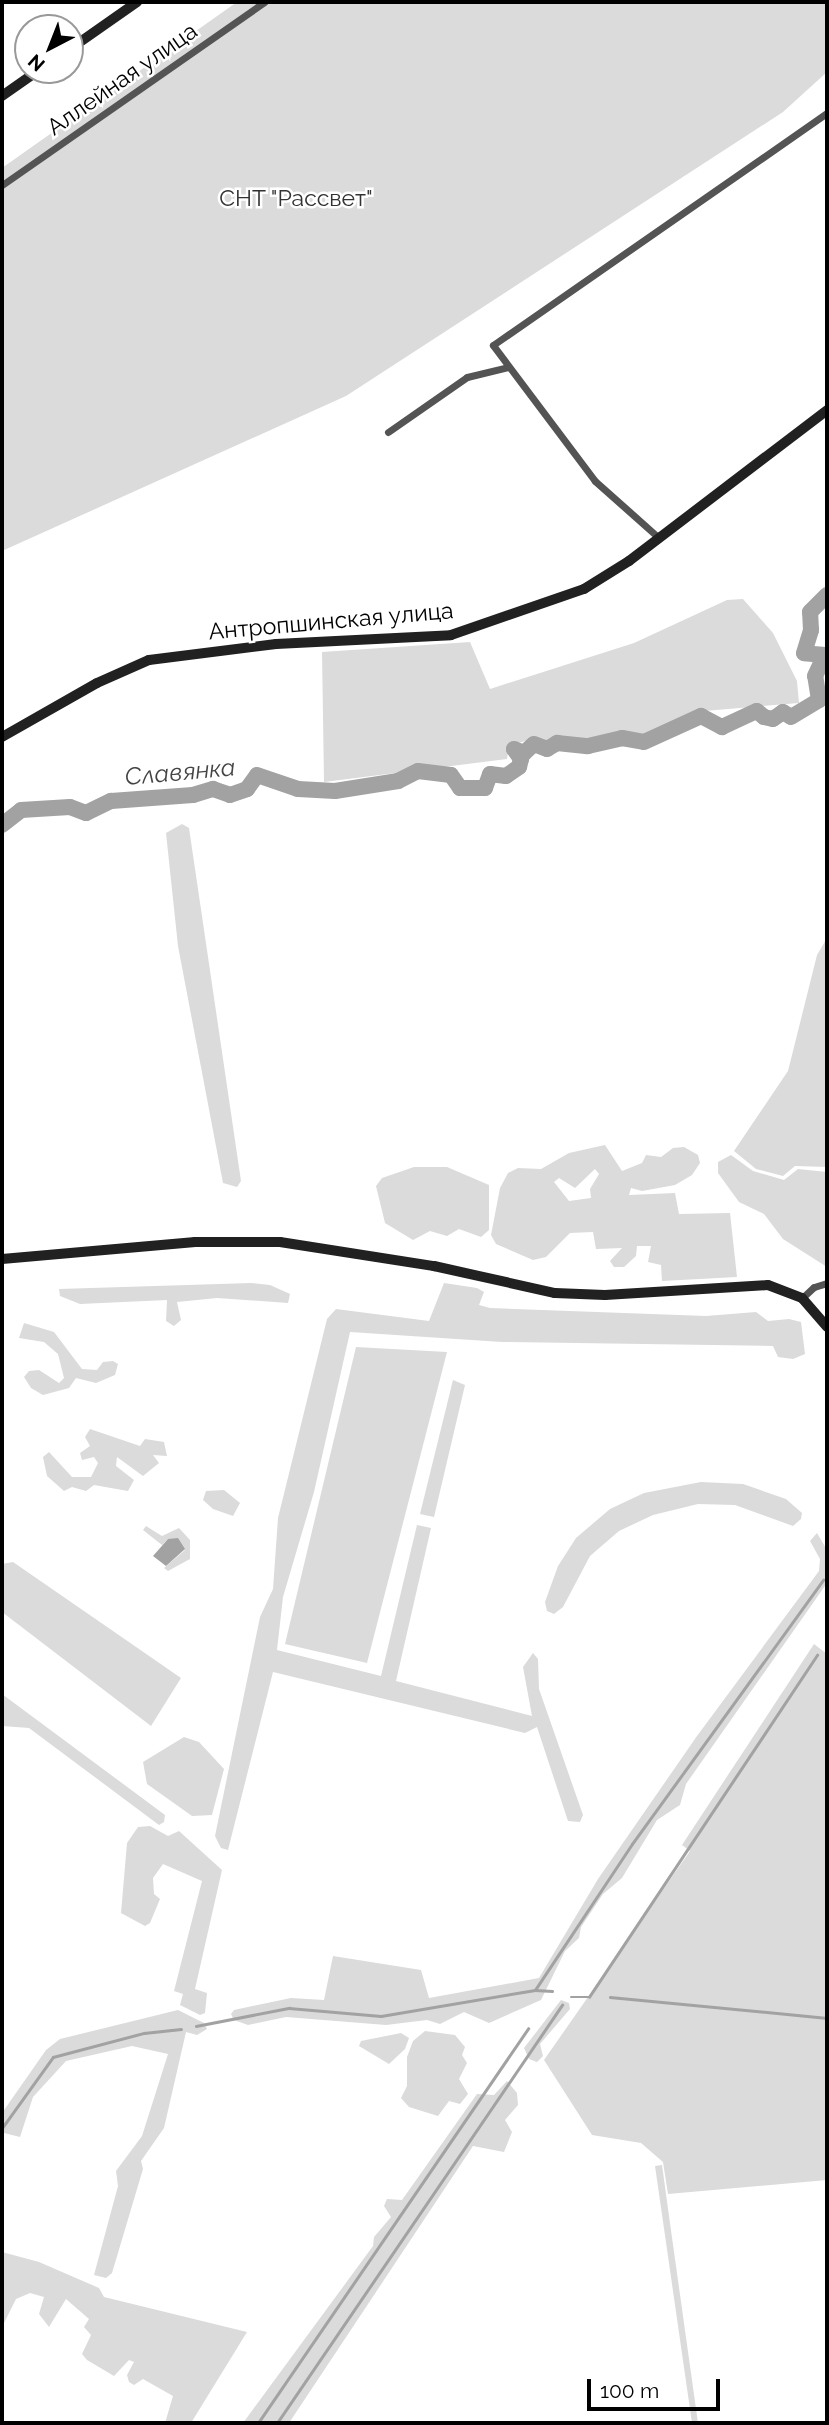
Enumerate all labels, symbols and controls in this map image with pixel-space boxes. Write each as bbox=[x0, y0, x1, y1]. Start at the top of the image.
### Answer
north arrow bbox=[14, 14, 84, 84]
street label: Аллейная улица bbox=[41, 17, 203, 141]
text: N bbox=[24, 50, 49, 76]
park label: СНТ "Рассвет" bbox=[219, 184, 373, 212]
street label: Антропшинская улица bbox=[207, 597, 455, 645]
water label: Славянка bbox=[124, 753, 236, 791]
scale bar bbox=[591, 2366, 724, 2410]
text: 100 m bbox=[600, 2378, 659, 2403]

